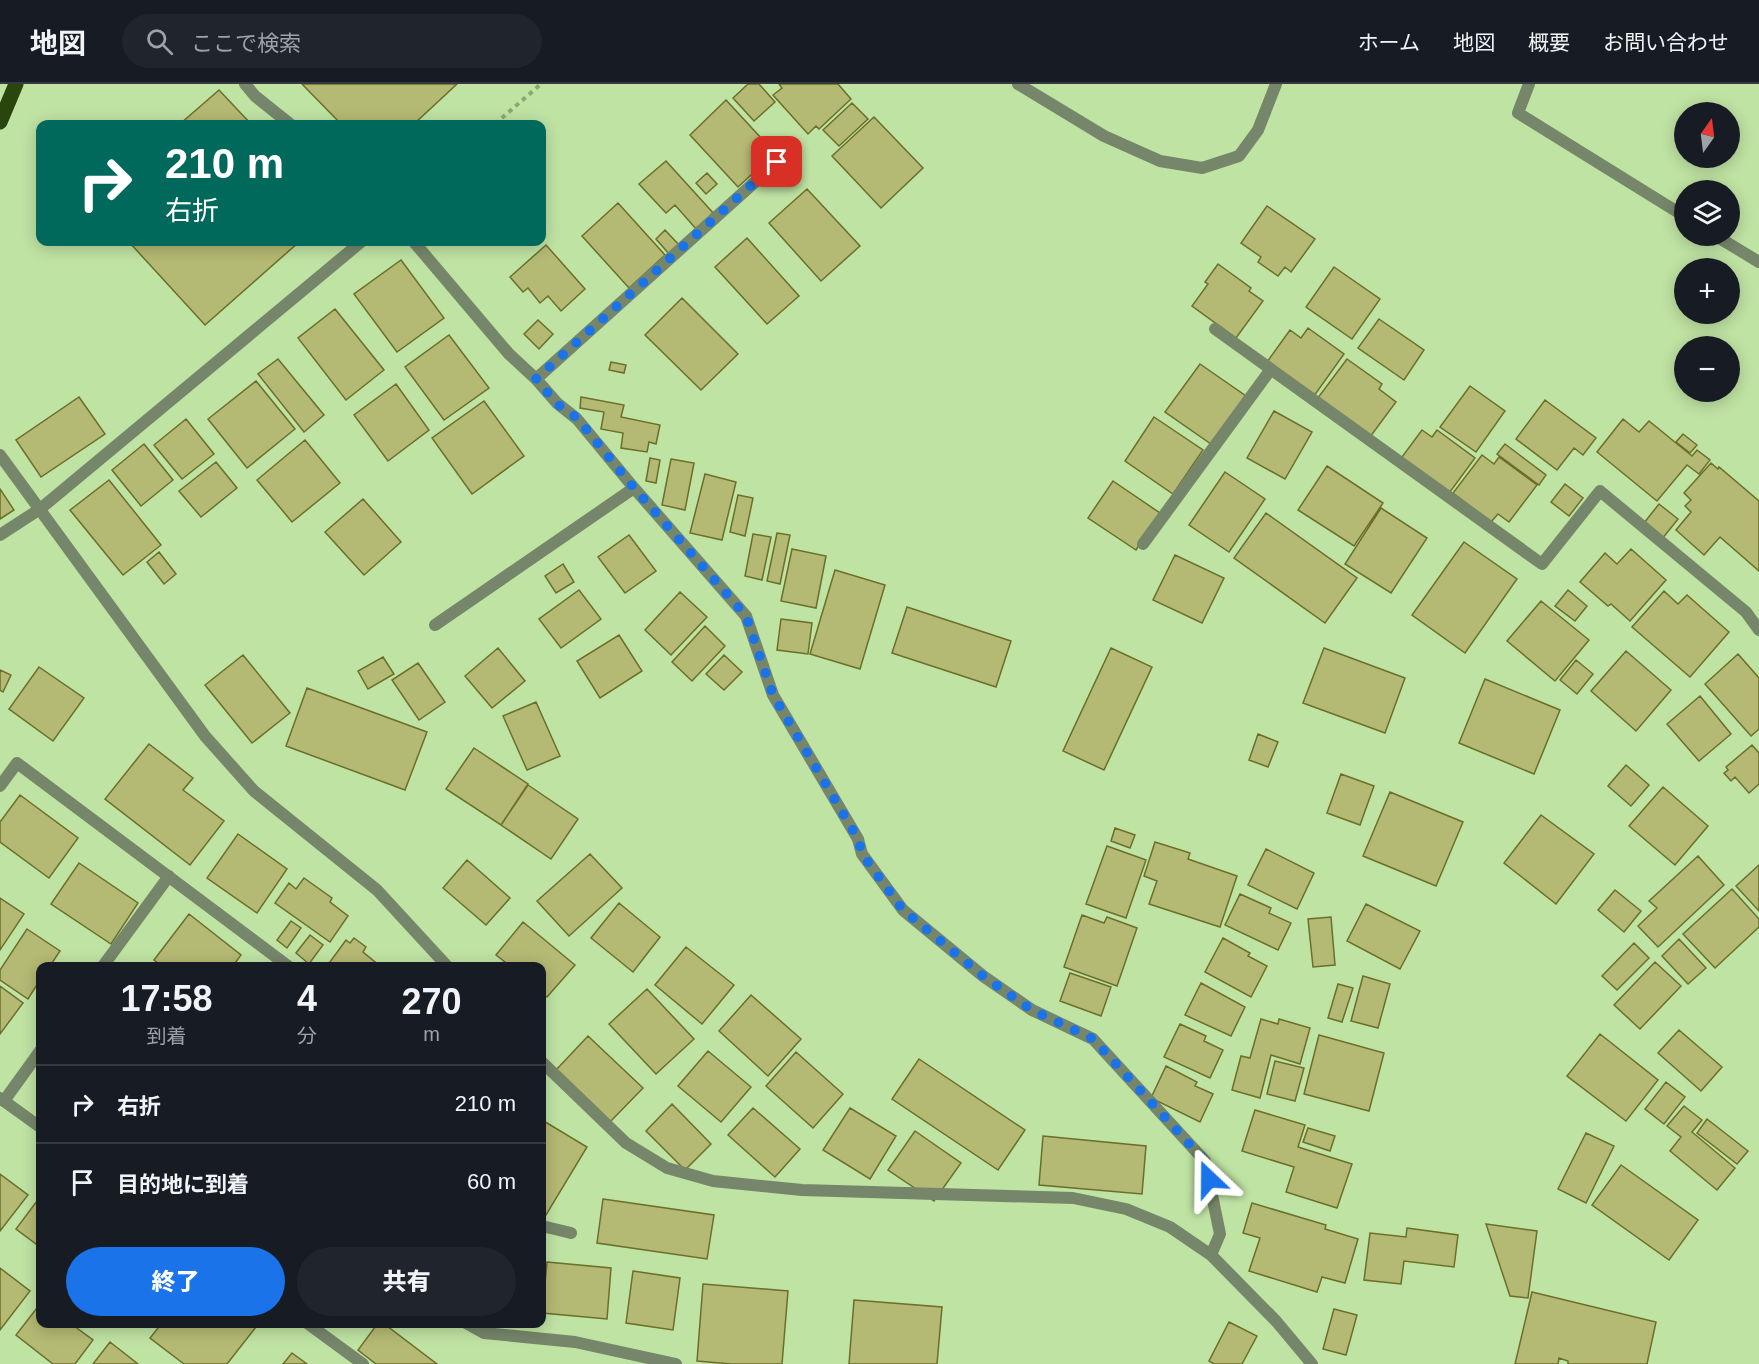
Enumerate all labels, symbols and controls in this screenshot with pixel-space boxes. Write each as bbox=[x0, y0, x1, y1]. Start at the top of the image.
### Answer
search box bbox=[122, 14, 542, 68]
icon: search bbox=[143, 25, 176, 58]
text: 地図 bbox=[30, 28, 86, 59]
text: ここで検索 bbox=[191, 31, 301, 56]
text: ホーム bbox=[1358, 31, 1420, 54]
text: 地図 bbox=[1453, 31, 1495, 54]
text: 概要 bbox=[1528, 31, 1570, 54]
text: お問い合わせ bbox=[1603, 31, 1729, 54]
north arrow bbox=[1674, 102, 1740, 168]
map controls bbox=[1674, 102, 1740, 402]
pin bbox=[751, 136, 802, 187]
text: 210 m bbox=[165, 140, 284, 187]
icon: right bbox=[66, 144, 144, 222]
icon: arrive bbox=[760, 145, 793, 178]
button: layers bbox=[1674, 180, 1740, 246]
text: 右折 bbox=[165, 196, 219, 226]
button: + bbox=[1674, 258, 1740, 324]
button: − bbox=[1674, 336, 1740, 402]
text: 17:58 bbox=[120, 978, 213, 1019]
text: 4 bbox=[297, 978, 317, 1019]
text: 270 bbox=[401, 981, 462, 1022]
text: m bbox=[423, 1023, 440, 1045]
text: 到着 bbox=[146, 1025, 186, 1047]
text: 分 bbox=[297, 1025, 317, 1047]
icon: right bbox=[66, 1088, 99, 1121]
text: 210 m bbox=[455, 1091, 516, 1116]
text: 右折 bbox=[117, 1094, 161, 1119]
position arrow bbox=[1177, 1147, 1241, 1211]
icon: arrive bbox=[66, 1166, 99, 1199]
text: 60 m bbox=[467, 1169, 516, 1194]
text: 目的地に到着 bbox=[117, 1172, 249, 1197]
button: 終了 bbox=[66, 1247, 285, 1316]
button: 共有 bbox=[297, 1247, 516, 1316]

